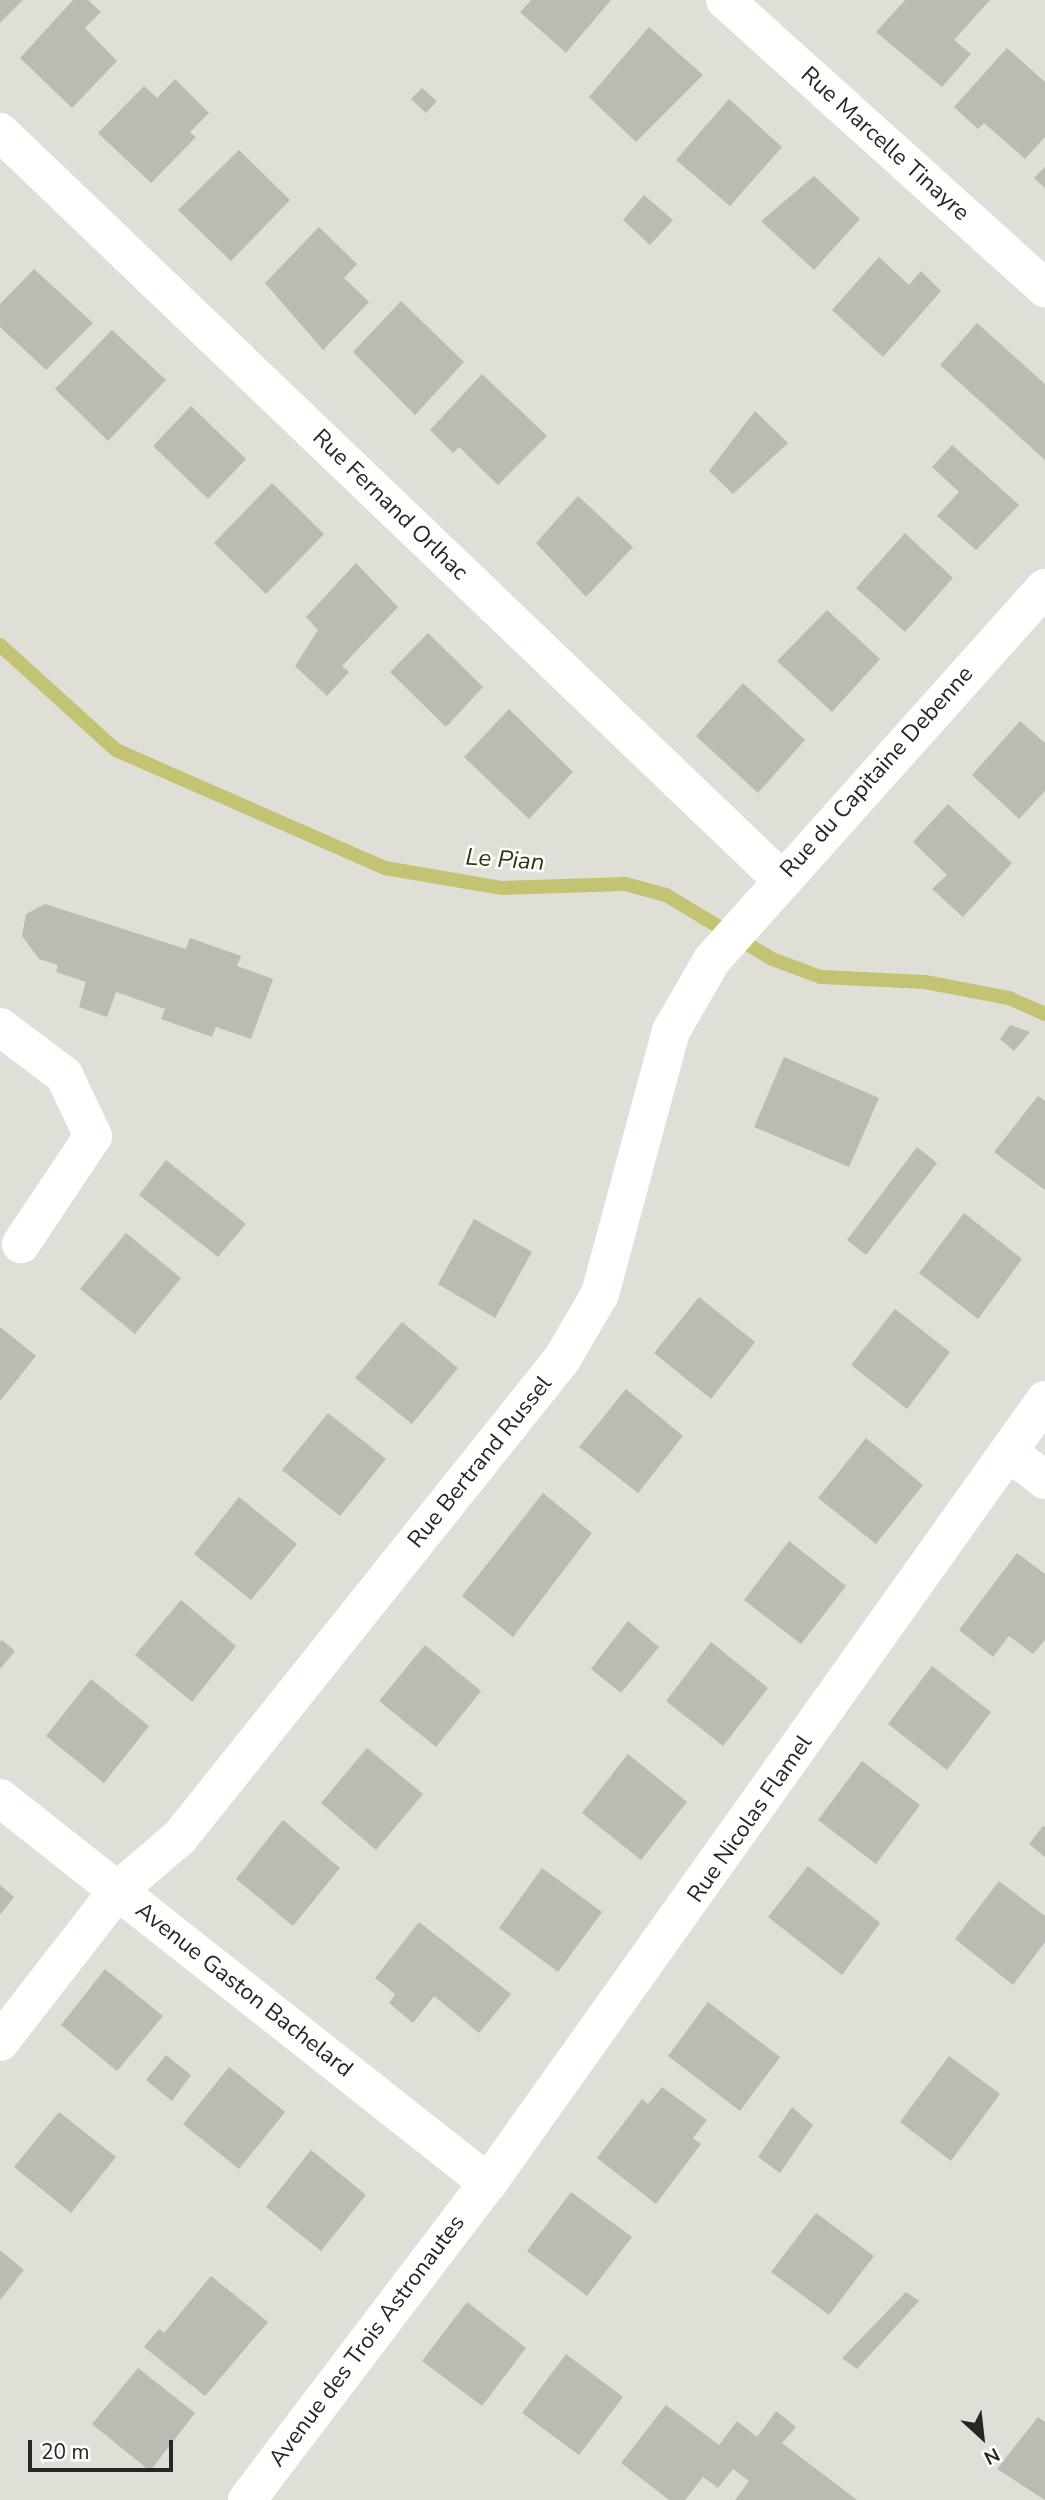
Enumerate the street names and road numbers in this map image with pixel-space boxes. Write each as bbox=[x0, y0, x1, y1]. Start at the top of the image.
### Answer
street label: Rue Marcelle Tinayre bbox=[795, 61, 975, 227]
street label: Rue Fernand Orlhac bbox=[307, 424, 473, 586]
street label: Rue du Capitaine Debenne bbox=[775, 661, 979, 883]
street label: Rue Bertrand Russel bbox=[402, 1370, 558, 1554]
street label: Rue Nicolas Flamel bbox=[682, 1730, 818, 1908]
street label: Avenue Gaston Bachelard bbox=[130, 1897, 358, 2083]
street label: Avenue des Trois Astronautes bbox=[263, 2210, 471, 2472]

